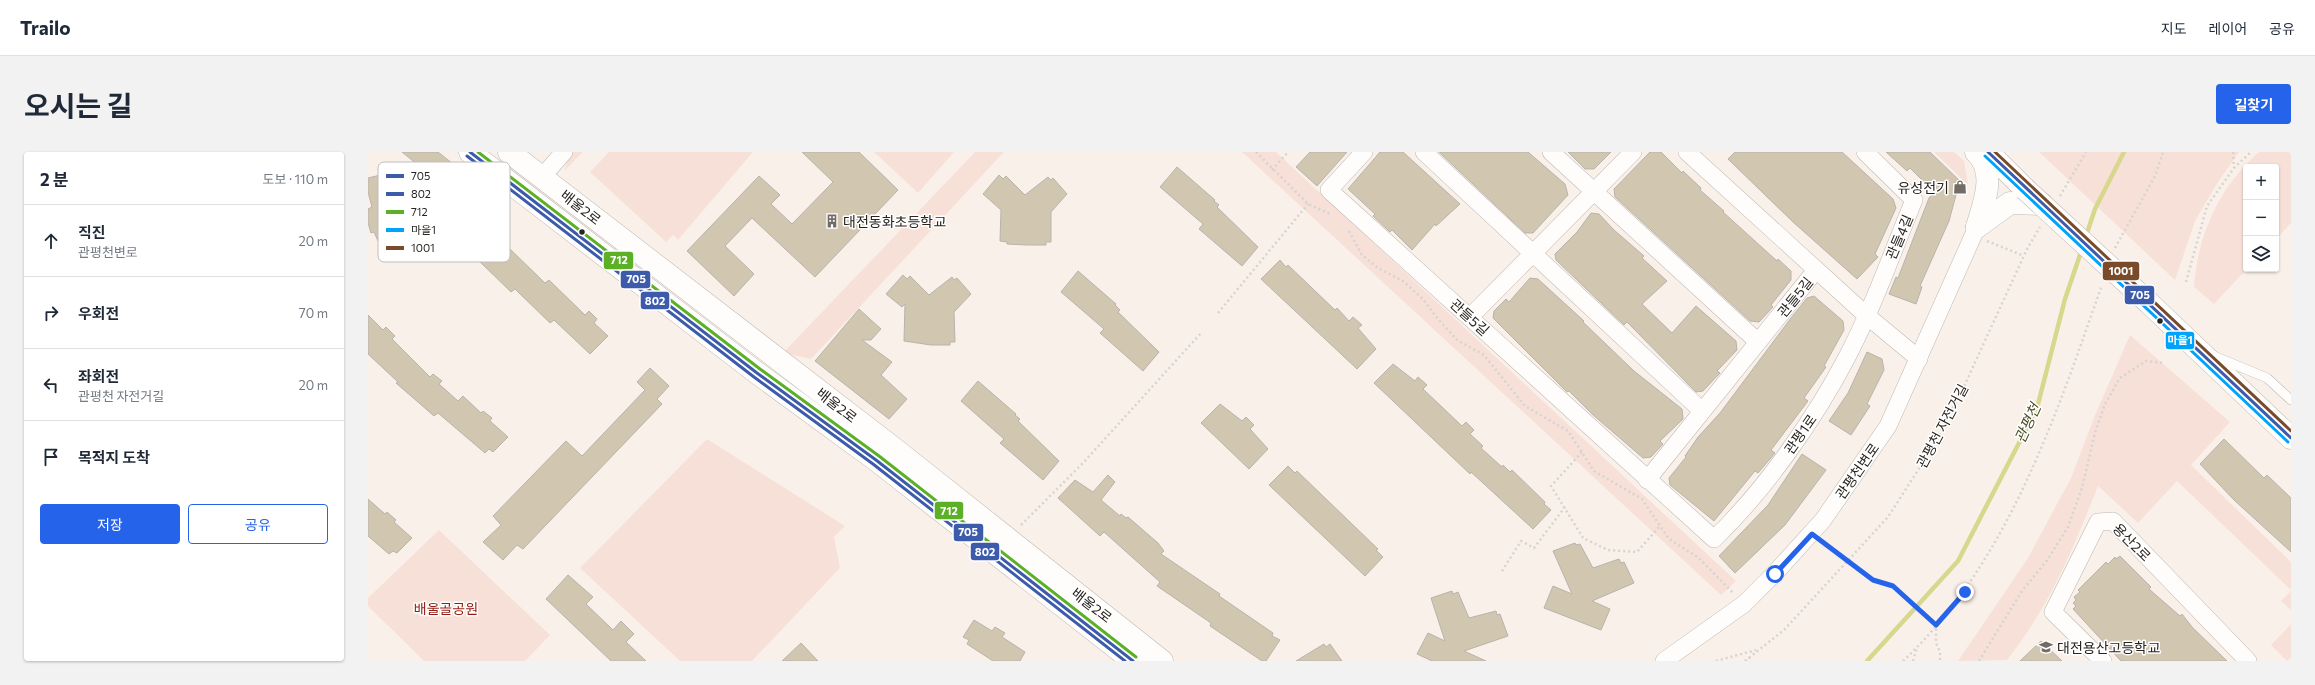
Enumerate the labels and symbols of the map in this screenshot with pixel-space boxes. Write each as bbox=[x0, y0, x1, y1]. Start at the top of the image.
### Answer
legend bbox=[378, 162, 510, 262]
text: 705 bbox=[411, 169, 430, 182]
place label: 유성전기 bbox=[1897, 179, 1949, 196]
shop icon: 유성전기 bbox=[1952, 179, 1968, 195]
street label: 배울2로 bbox=[557, 186, 605, 228]
text: 802 bbox=[411, 187, 431, 200]
text: 712 bbox=[411, 205, 428, 218]
street label: 관들4길 bbox=[1882, 212, 1916, 262]
building icon: 대전동화초등학교 bbox=[824, 213, 840, 229]
place label: 대전동화초등학교 bbox=[843, 213, 946, 230]
text: 마을1 bbox=[411, 223, 436, 236]
unlabelled marker bbox=[577, 227, 587, 237]
text: 1001 bbox=[411, 241, 435, 254]
line badge: 712 bbox=[603, 251, 634, 270]
text: 712 bbox=[610, 253, 628, 266]
line badge: 1001 bbox=[2102, 261, 2140, 281]
text: 1001 bbox=[2109, 264, 2133, 277]
line badge: 705 bbox=[620, 270, 651, 289]
text: 705 bbox=[626, 272, 646, 285]
street label: 관들5길 bbox=[1774, 274, 1816, 320]
line badge: 705 bbox=[2124, 285, 2155, 305]
text: 705 bbox=[2130, 288, 2150, 301]
line badge: 802 bbox=[640, 291, 670, 310]
text: 802 bbox=[645, 294, 665, 307]
street label: 관들5길 bbox=[1447, 295, 1493, 339]
unlabelled marker bbox=[2155, 316, 2165, 326]
line badge: 마을1 bbox=[2165, 331, 2195, 350]
text: 마을1 bbox=[2167, 333, 2193, 346]
street label: 관평천 자전거길 bbox=[1913, 381, 1971, 471]
street label: 배울2로 bbox=[813, 384, 861, 426]
water label: 관평천 bbox=[2010, 398, 2045, 446]
street label: 관평1로 bbox=[1780, 411, 1820, 457]
street label: 관평천변로 bbox=[1832, 440, 1882, 502]
line badge: 712 bbox=[934, 501, 964, 520]
text: 712 bbox=[940, 504, 958, 517]
street label: 용산2로 bbox=[2110, 520, 2154, 564]
line badge: 705 bbox=[953, 523, 984, 542]
text: 705 bbox=[958, 525, 978, 538]
line badge: 802 bbox=[970, 542, 1000, 561]
text: 802 bbox=[975, 545, 995, 558]
route start bbox=[1766, 565, 1784, 583]
route end bbox=[1956, 583, 1974, 601]
street label: 배울2로 bbox=[1068, 584, 1116, 626]
park label: 배울골공원 bbox=[414, 600, 478, 617]
school or university icon: 대전용산고등학교 bbox=[2038, 639, 2054, 655]
place label: 대전용산고등학교 bbox=[2057, 639, 2160, 656]

